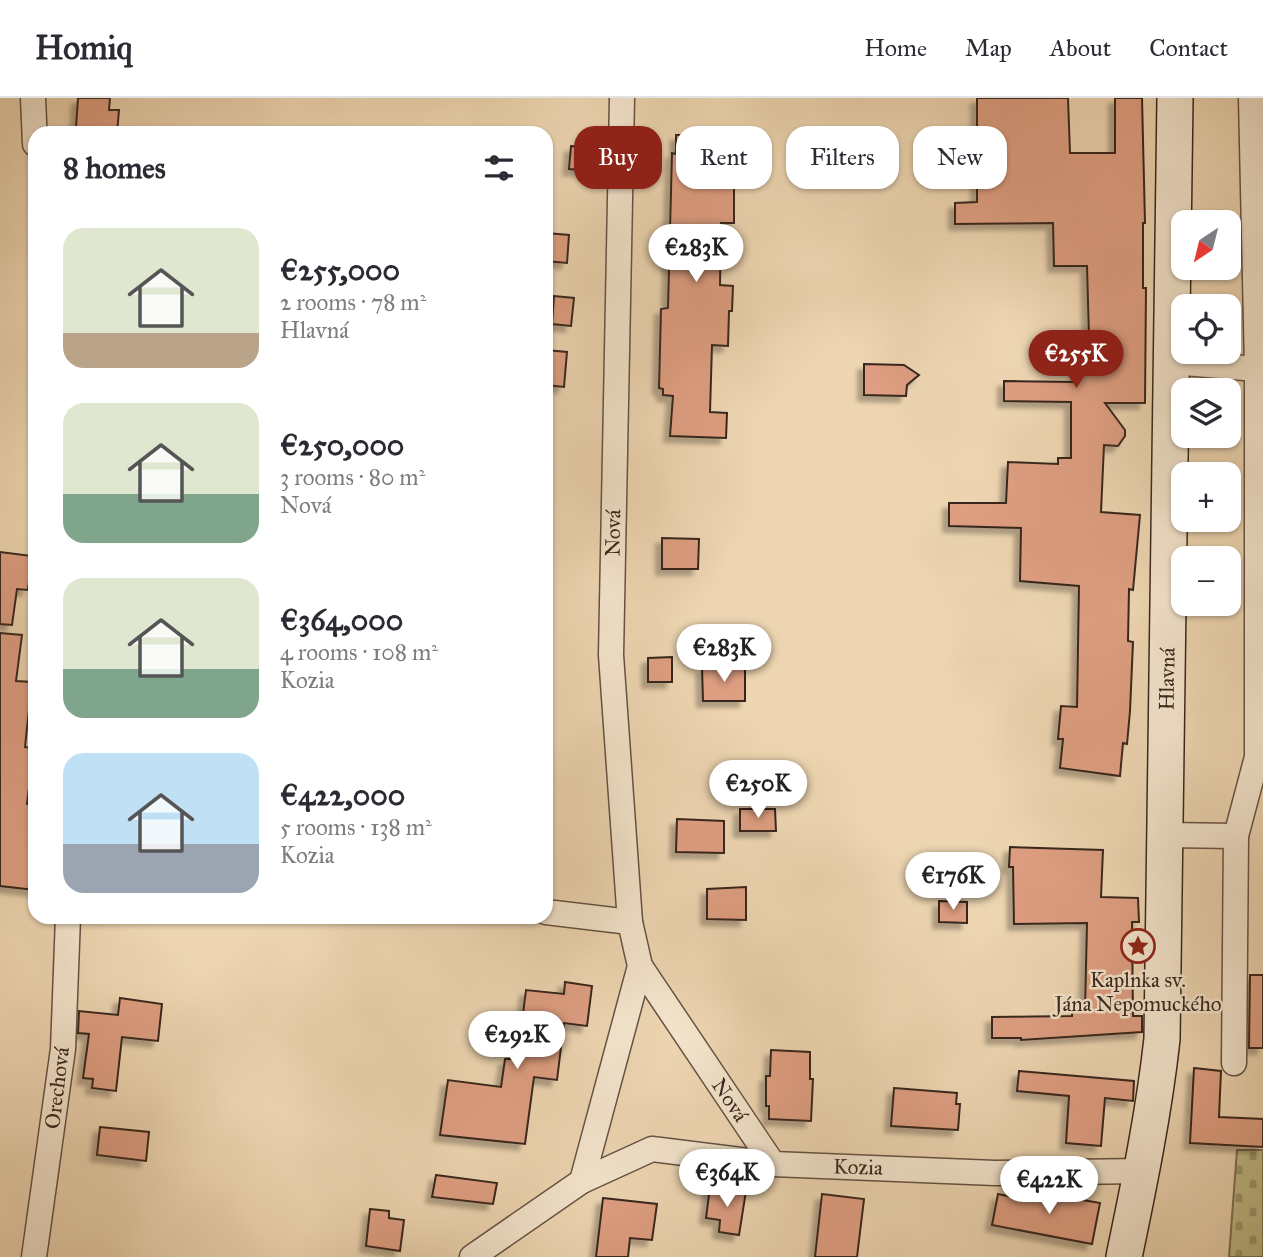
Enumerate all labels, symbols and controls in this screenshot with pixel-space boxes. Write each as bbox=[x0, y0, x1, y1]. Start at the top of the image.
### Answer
text: Homiq bbox=[35, 28, 132, 68]
text: Home bbox=[864, 33, 927, 63]
text: Map bbox=[965, 33, 1012, 63]
text: About bbox=[1050, 33, 1111, 63]
text: Contact bbox=[1149, 33, 1228, 63]
chip: Buy bbox=[574, 126, 662, 189]
chip: Rent bbox=[676, 126, 772, 189]
chip: Filters bbox=[786, 126, 899, 189]
chip: New bbox=[913, 126, 1007, 189]
icon: filters bbox=[480, 149, 518, 187]
text: 8 homes bbox=[63, 150, 166, 186]
north arrow bbox=[1171, 210, 1241, 280]
map controls bbox=[1171, 210, 1241, 616]
pin: €283K bbox=[647, 225, 745, 284]
text: €283K bbox=[664, 233, 728, 261]
text: €255,000 bbox=[280, 252, 400, 288]
icon: home bbox=[119, 256, 203, 340]
text: 2 rooms · 78 m² bbox=[280, 288, 426, 316]
button: locate bbox=[1171, 294, 1241, 364]
text: Hlavná bbox=[280, 316, 349, 344]
pin: €255K bbox=[1027, 330, 1125, 390]
text: €255K bbox=[1045, 339, 1107, 367]
button: layers bbox=[1171, 378, 1241, 448]
text: €250,000 bbox=[280, 427, 404, 463]
icon: home bbox=[119, 431, 203, 515]
button: + bbox=[1171, 462, 1241, 532]
text: 3 rooms · 80 m² bbox=[280, 463, 425, 491]
text: Nová bbox=[280, 491, 331, 519]
street label: Nová bbox=[600, 509, 626, 557]
button: − bbox=[1171, 546, 1241, 616]
text: €364,000 bbox=[280, 602, 403, 638]
icon: home bbox=[119, 606, 203, 690]
pin: €283K bbox=[675, 624, 773, 684]
text: €283K bbox=[692, 633, 756, 661]
text: 4 rooms · 108 m² bbox=[280, 638, 438, 666]
street label: Hlavná bbox=[1153, 647, 1181, 711]
text: Kozia bbox=[280, 666, 334, 694]
pin: €250K bbox=[709, 760, 807, 820]
text: €250K bbox=[725, 769, 791, 797]
text: €422,000 bbox=[280, 777, 405, 813]
icon: home bbox=[119, 781, 203, 865]
text: 5 rooms · 138 m² bbox=[280, 813, 432, 841]
text: Kozia bbox=[280, 841, 334, 869]
pin: €176K bbox=[904, 852, 1002, 912]
text: €176K bbox=[921, 861, 985, 889]
place icon: Kaplnka sv. Jána Nepomuckého bbox=[1119, 927, 1157, 965]
place label: Kaplnka sv. Jána Nepomuckého bbox=[1052, 967, 1222, 1017]
pin: €292K bbox=[468, 1012, 566, 1071]
text: €292K bbox=[484, 1020, 550, 1048]
street label: Orechová bbox=[39, 1045, 75, 1130]
street label: Nová bbox=[706, 1073, 754, 1127]
pin: €364K bbox=[678, 1150, 776, 1209]
street label: Kozia bbox=[833, 1153, 883, 1181]
pin: €422K bbox=[1000, 1156, 1098, 1216]
text: €364K bbox=[695, 1158, 759, 1186]
text: €422K bbox=[1016, 1165, 1082, 1193]

